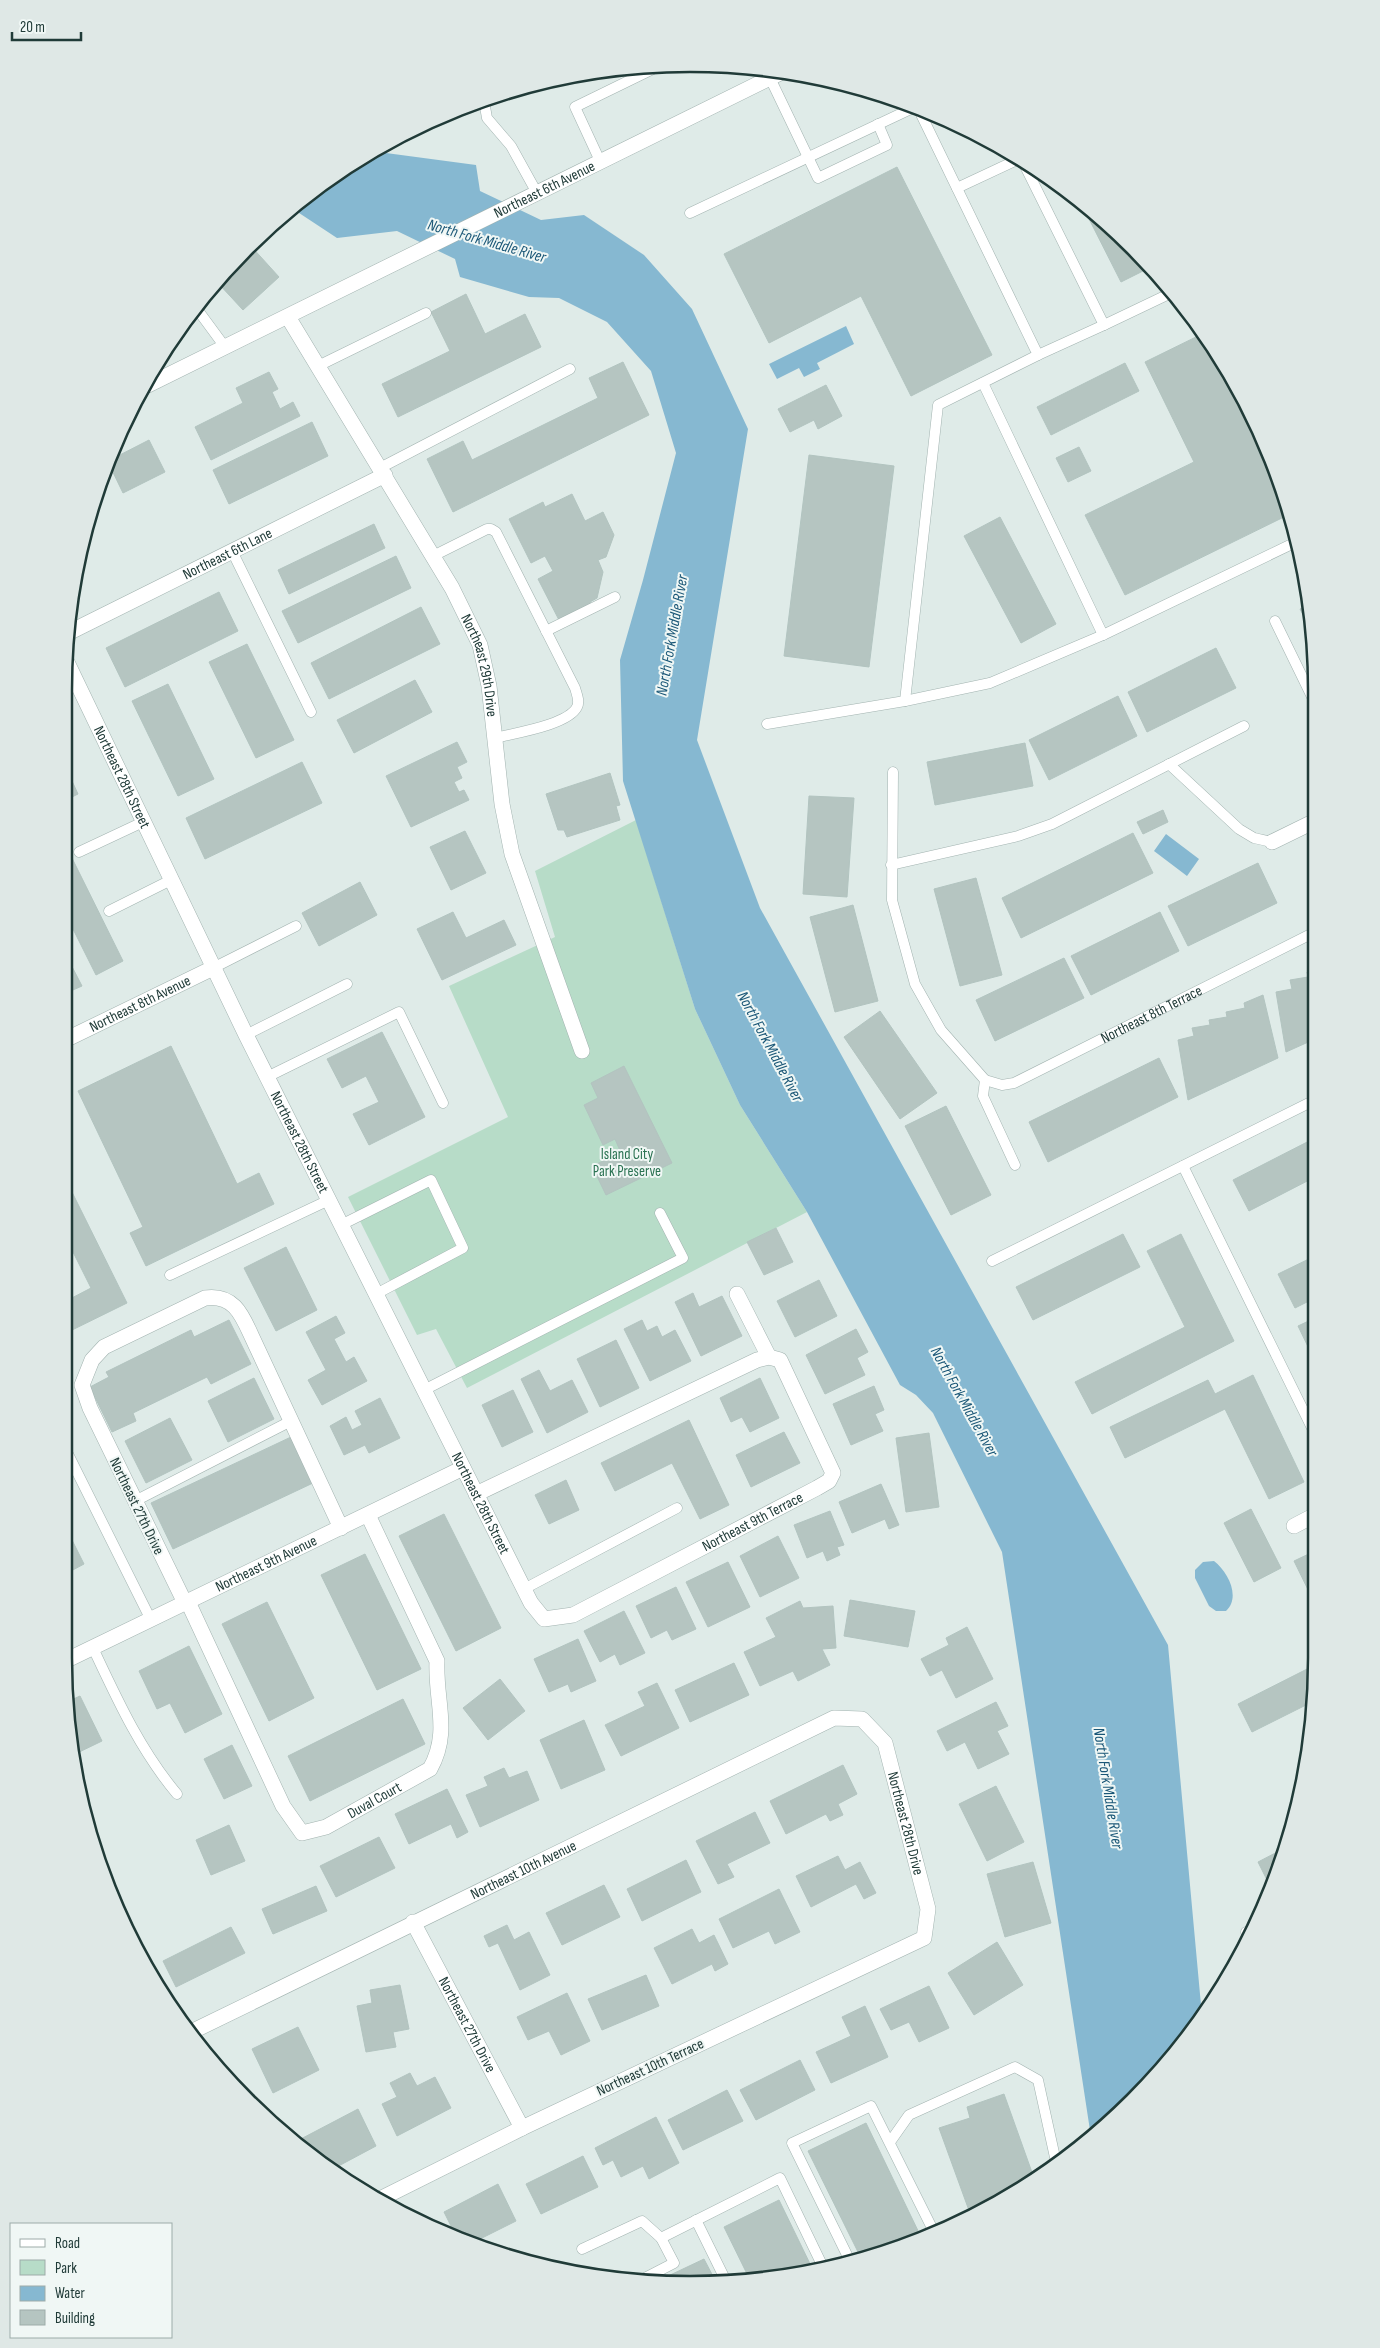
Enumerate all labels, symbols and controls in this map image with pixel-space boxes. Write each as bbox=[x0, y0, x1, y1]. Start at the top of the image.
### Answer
scale bar bbox=[12, 10, 81, 42]
text: 20 m bbox=[20, 18, 45, 37]
street label: Northeast 6th Avenue bbox=[491, 157, 598, 223]
water label: North Fork Middle River bbox=[425, 215, 548, 268]
street label: Northeast 6th Lane bbox=[180, 524, 275, 584]
water label: North Fork Middle River bbox=[653, 573, 693, 697]
street label: Northeast 29th Drive bbox=[456, 611, 501, 718]
street label: Northeast 28th Street bbox=[89, 723, 155, 832]
street label: Northeast 8th Avenue bbox=[86, 971, 194, 1037]
street label: Northeast 8th Terrace bbox=[1098, 981, 1205, 1048]
water label: North Fork Middle River bbox=[733, 988, 807, 1106]
street label: Northeast 28th Street bbox=[266, 1088, 333, 1197]
park label: Island City Park Preserve bbox=[593, 1145, 661, 1181]
water label: North Fork Middle River bbox=[926, 1344, 1002, 1460]
street label: Northeast 28th Street bbox=[447, 1449, 514, 1558]
street label: Northeast 27th Drive bbox=[105, 1455, 168, 1558]
street label: Northeast 9th Terrace bbox=[699, 1488, 806, 1556]
street label: Northeast 9th Avenue bbox=[212, 1531, 320, 1597]
water label: North Fork Middle River bbox=[1089, 1726, 1127, 1851]
street label: Northeast 28th Drive bbox=[883, 1770, 928, 1877]
street label: Duval Court bbox=[344, 1778, 405, 1823]
street label: Northeast 10th Avenue bbox=[467, 1836, 580, 1904]
street label: Northeast 27th Drive bbox=[434, 1974, 500, 2076]
street label: Northeast 10th Terrace bbox=[594, 2034, 707, 2101]
legend bbox=[10, 2223, 172, 2338]
text: Road bbox=[55, 2234, 80, 2253]
text: Park bbox=[55, 2259, 77, 2278]
text: Water bbox=[55, 2284, 86, 2303]
text: Building bbox=[55, 2309, 95, 2328]

